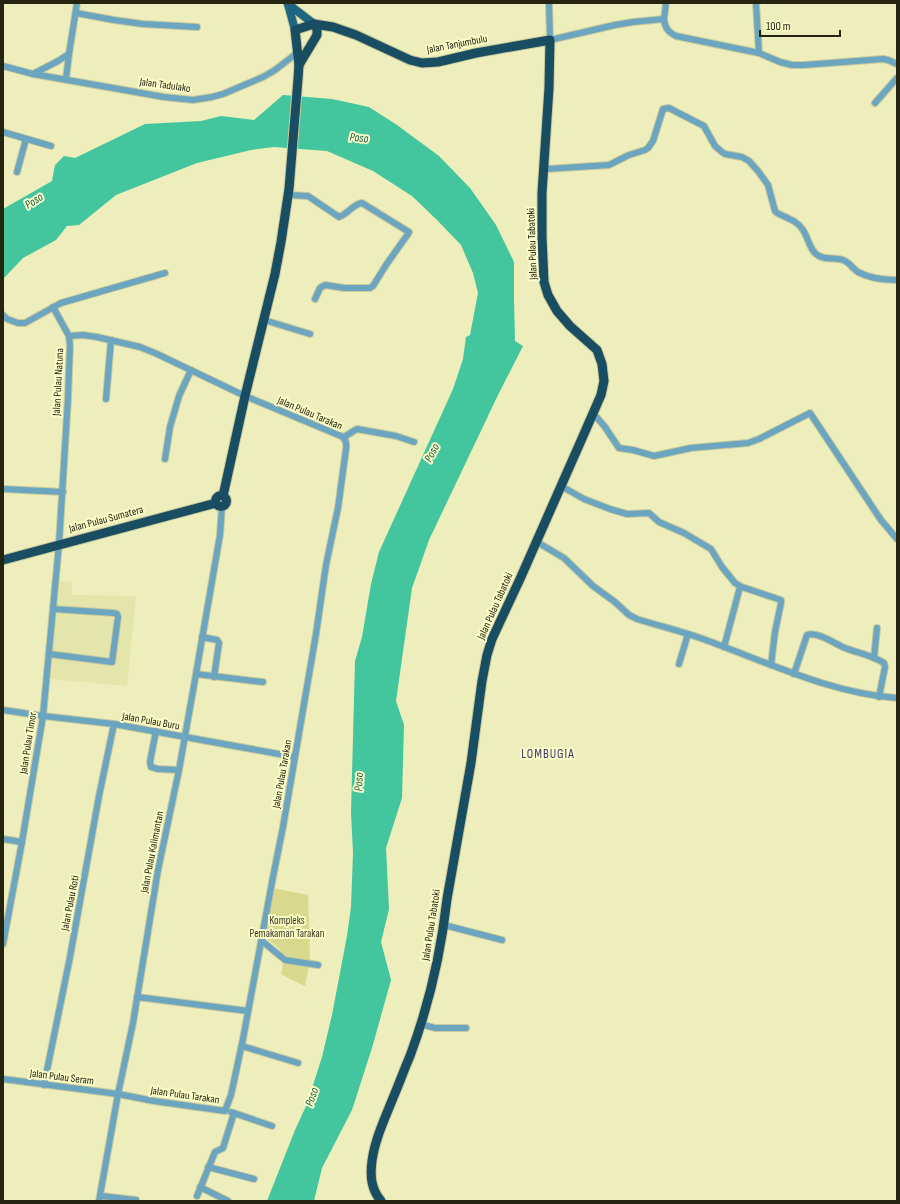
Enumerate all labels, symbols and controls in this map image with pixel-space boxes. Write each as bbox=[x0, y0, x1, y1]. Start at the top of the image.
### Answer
scale bar bbox=[760, 12, 840, 38]
text: 100 m bbox=[766, 19, 791, 34]
street label: Jalan Tanjumbulu bbox=[425, 32, 489, 56]
street label: Jalan Tadulako bbox=[138, 75, 192, 95]
water label: Poso bbox=[349, 130, 369, 146]
water label: Poso bbox=[22, 189, 46, 212]
street label: Jalan Pulau Tabatoki bbox=[524, 208, 540, 281]
street label: Jalan Pulau Natuna bbox=[50, 348, 66, 417]
street label: Jalan Pulau Tarakan bbox=[275, 393, 345, 433]
water label: Poso bbox=[421, 441, 443, 465]
street label: Jalan Pulau Sumatera bbox=[66, 503, 145, 535]
street label: Jalan Pulau Tabatoki bbox=[474, 570, 516, 642]
street label: Jalan Pulau Buru bbox=[120, 709, 181, 733]
street label: Jalan Pulau Timor bbox=[17, 711, 39, 776]
street label: Jalan Pulau Tarakan bbox=[269, 738, 294, 810]
district label: LOMBUGIA bbox=[521, 746, 575, 762]
water label: Poso bbox=[351, 772, 367, 792]
street label: Jalan Pulau Kalimantan bbox=[138, 810, 166, 895]
street label: Jalan Pulau Roti bbox=[58, 874, 82, 933]
street label: Jalan Pulau Tabatoki bbox=[419, 888, 443, 963]
park label: Kompleks Pemakaman Tarakan bbox=[250, 914, 325, 940]
street label: Jalan Pulau Seram bbox=[28, 1066, 95, 1087]
street label: Jalan Pulau Tarakan bbox=[149, 1084, 221, 1106]
water label: Poso bbox=[302, 1086, 322, 1108]

